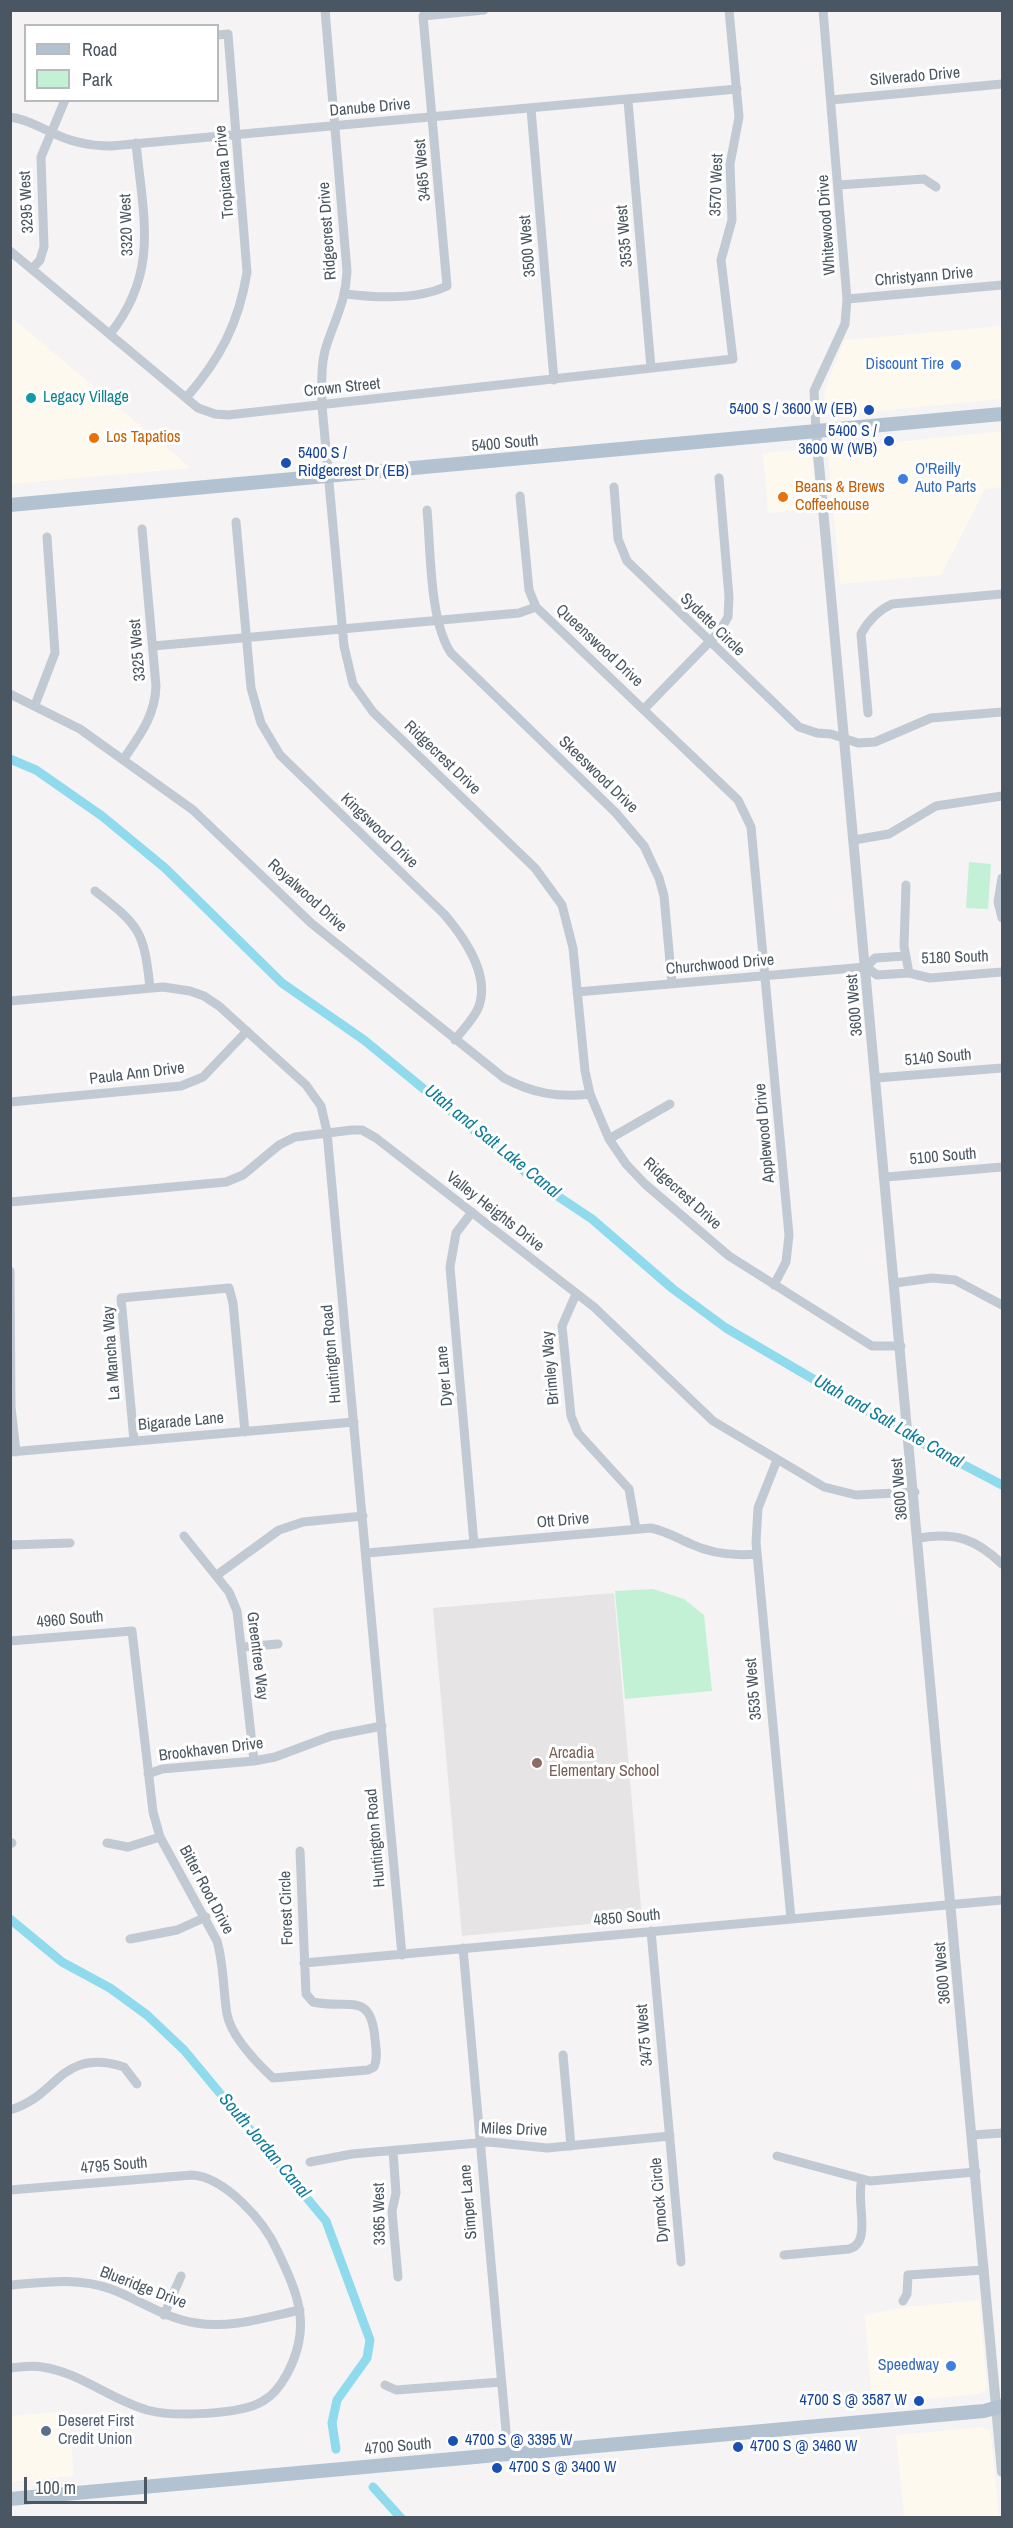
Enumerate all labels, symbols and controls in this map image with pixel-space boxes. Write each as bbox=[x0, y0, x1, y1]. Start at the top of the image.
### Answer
legend bbox=[24, 24, 219, 102]
text: Road bbox=[82, 37, 117, 62]
street label: Silverado Drive bbox=[869, 63, 961, 91]
text: Park bbox=[82, 67, 112, 92]
street label: Danube Drive bbox=[329, 95, 411, 121]
street label: Tropicana Drive bbox=[211, 125, 239, 219]
street label: 3465 West bbox=[411, 138, 435, 202]
street label: 3570 West bbox=[706, 153, 728, 217]
street label: 3295 West bbox=[16, 170, 38, 234]
street label: Whitewood Drive bbox=[814, 174, 840, 276]
street label: Ridgecrest Drive bbox=[315, 181, 341, 281]
street label: 3320 West bbox=[116, 193, 138, 257]
street label: 3535 West bbox=[613, 204, 637, 268]
street label: 3500 West bbox=[516, 214, 540, 278]
street label: Christyann Drive bbox=[874, 263, 974, 291]
place label: Discount Tire bbox=[866, 355, 944, 375]
marker: Discount Tire bbox=[949, 358, 963, 372]
street label: Crown Street bbox=[303, 374, 381, 402]
place label: Legacy Village bbox=[43, 388, 129, 408]
marker: Legacy Village bbox=[24, 391, 38, 405]
place label: 5400 S / 3600 W (EB) bbox=[729, 400, 857, 420]
marker: 5400 S / 3600 W (EB) bbox=[862, 403, 876, 417]
place label: 5400 S / 3600 W (WB) bbox=[798, 422, 877, 460]
place label: Los Tapatios bbox=[106, 428, 181, 448]
marker: Los Tapatios bbox=[87, 431, 101, 445]
street label: 5400 South bbox=[471, 432, 539, 456]
marker: 5400 S / 3600 W (WB) bbox=[882, 434, 896, 448]
place label: 5400 S / Ridgecrest Dr (EB) bbox=[298, 444, 409, 482]
marker: 5400 S / Ridgecrest Dr (EB) bbox=[279, 456, 293, 470]
place label: O'Reilly Auto Parts bbox=[915, 460, 976, 498]
marker: O'Reilly Auto Parts bbox=[896, 472, 910, 486]
place label: Beans & Brews Coffeehouse bbox=[795, 478, 885, 516]
marker: Beans & Brews Coffeehouse bbox=[776, 490, 790, 504]
street label: Sydette Circle bbox=[676, 589, 748, 661]
street label: Queenswood Drive bbox=[551, 601, 647, 691]
street label: 3325 West bbox=[126, 618, 150, 682]
street label: Ridgecrest Drive bbox=[400, 717, 484, 799]
street label: Skeeswood Drive bbox=[554, 732, 642, 818]
street label: Kingswood Drive bbox=[336, 789, 422, 873]
street label: Royalwood Drive bbox=[263, 855, 351, 937]
street label: 5180 South bbox=[921, 947, 989, 969]
street label: Churchwood Drive bbox=[665, 951, 775, 979]
street label: 3600 West bbox=[843, 973, 867, 1037]
street label: 5140 South bbox=[904, 1046, 972, 1070]
street label: Paula Ann Drive bbox=[88, 1059, 186, 1089]
water label: Utah and Salt Lake Canal bbox=[420, 1081, 564, 1203]
street label: Applewood Drive bbox=[751, 1082, 779, 1184]
street label: 5100 South bbox=[909, 1145, 977, 1169]
street label: Ridgecrest Drive bbox=[639, 1154, 725, 1234]
street label: Valley Heights Drive bbox=[442, 1168, 548, 1256]
street label: Huntington Road bbox=[318, 1304, 346, 1404]
street label: La Mancha Way bbox=[99, 1305, 125, 1401]
street label: Brimley Way bbox=[538, 1330, 564, 1406]
street label: Dyer Lane bbox=[433, 1345, 457, 1407]
water label: Utah and Salt Lake Canal bbox=[810, 1371, 966, 1473]
street label: Bigarade Lane bbox=[137, 1409, 225, 1435]
street label: 3600 West bbox=[888, 1457, 912, 1521]
street label: Ott Drive bbox=[536, 1509, 590, 1533]
street label: 4960 South bbox=[36, 1608, 104, 1632]
street label: Greentree Way bbox=[242, 1611, 272, 1701]
street label: 3535 West bbox=[742, 1657, 766, 1721]
street label: Brookhaven Drive bbox=[158, 1734, 264, 1766]
place label: Arcadia Elementary School bbox=[549, 1744, 659, 1782]
marker: Arcadia Elementary School bbox=[530, 1756, 544, 1770]
street label: Huntington Road bbox=[362, 1788, 390, 1888]
street label: Bitter Root Drive bbox=[175, 1842, 237, 1938]
street label: Forest Circle bbox=[276, 1870, 298, 1946]
street label: 4850 South bbox=[593, 1906, 661, 1930]
street label: 3600 West bbox=[931, 1941, 955, 2005]
street label: 3475 West bbox=[633, 2003, 657, 2067]
water label: South Jordan Canal bbox=[214, 2089, 314, 2203]
street label: Miles Drive bbox=[481, 2119, 547, 2141]
street label: 4795 South bbox=[80, 2154, 148, 2178]
street label: Dymock Circle bbox=[647, 2157, 673, 2243]
street label: Simper Lane bbox=[456, 2164, 482, 2240]
street label: 3365 West bbox=[370, 2183, 390, 2245]
street label: Blueridge Drive bbox=[97, 2263, 189, 2313]
place label: Speedway bbox=[878, 2356, 939, 2376]
marker: Speedway bbox=[944, 2359, 958, 2373]
place label: 4700 S @ 3587 W bbox=[800, 2391, 907, 2411]
marker: 4700 S @ 3587 W bbox=[912, 2394, 926, 2408]
place label: Deseret First Credit Union bbox=[58, 2412, 134, 2450]
marker: Deseret First Credit Union bbox=[39, 2424, 53, 2438]
place label: 4700 S @ 3395 W bbox=[465, 2431, 572, 2451]
marker: 4700 S @ 3395 W bbox=[446, 2434, 460, 2448]
street label: 4700 South bbox=[364, 2435, 432, 2459]
place label: 4700 S @ 3460 W bbox=[750, 2437, 857, 2457]
marker: 4700 S @ 3460 W bbox=[731, 2440, 745, 2454]
place label: 4700 S @ 3400 W bbox=[509, 2458, 616, 2478]
marker: 4700 S @ 3400 W bbox=[490, 2461, 504, 2475]
scale bar bbox=[27, 2465, 150, 2503]
text: 100 m bbox=[35, 2475, 76, 2500]

